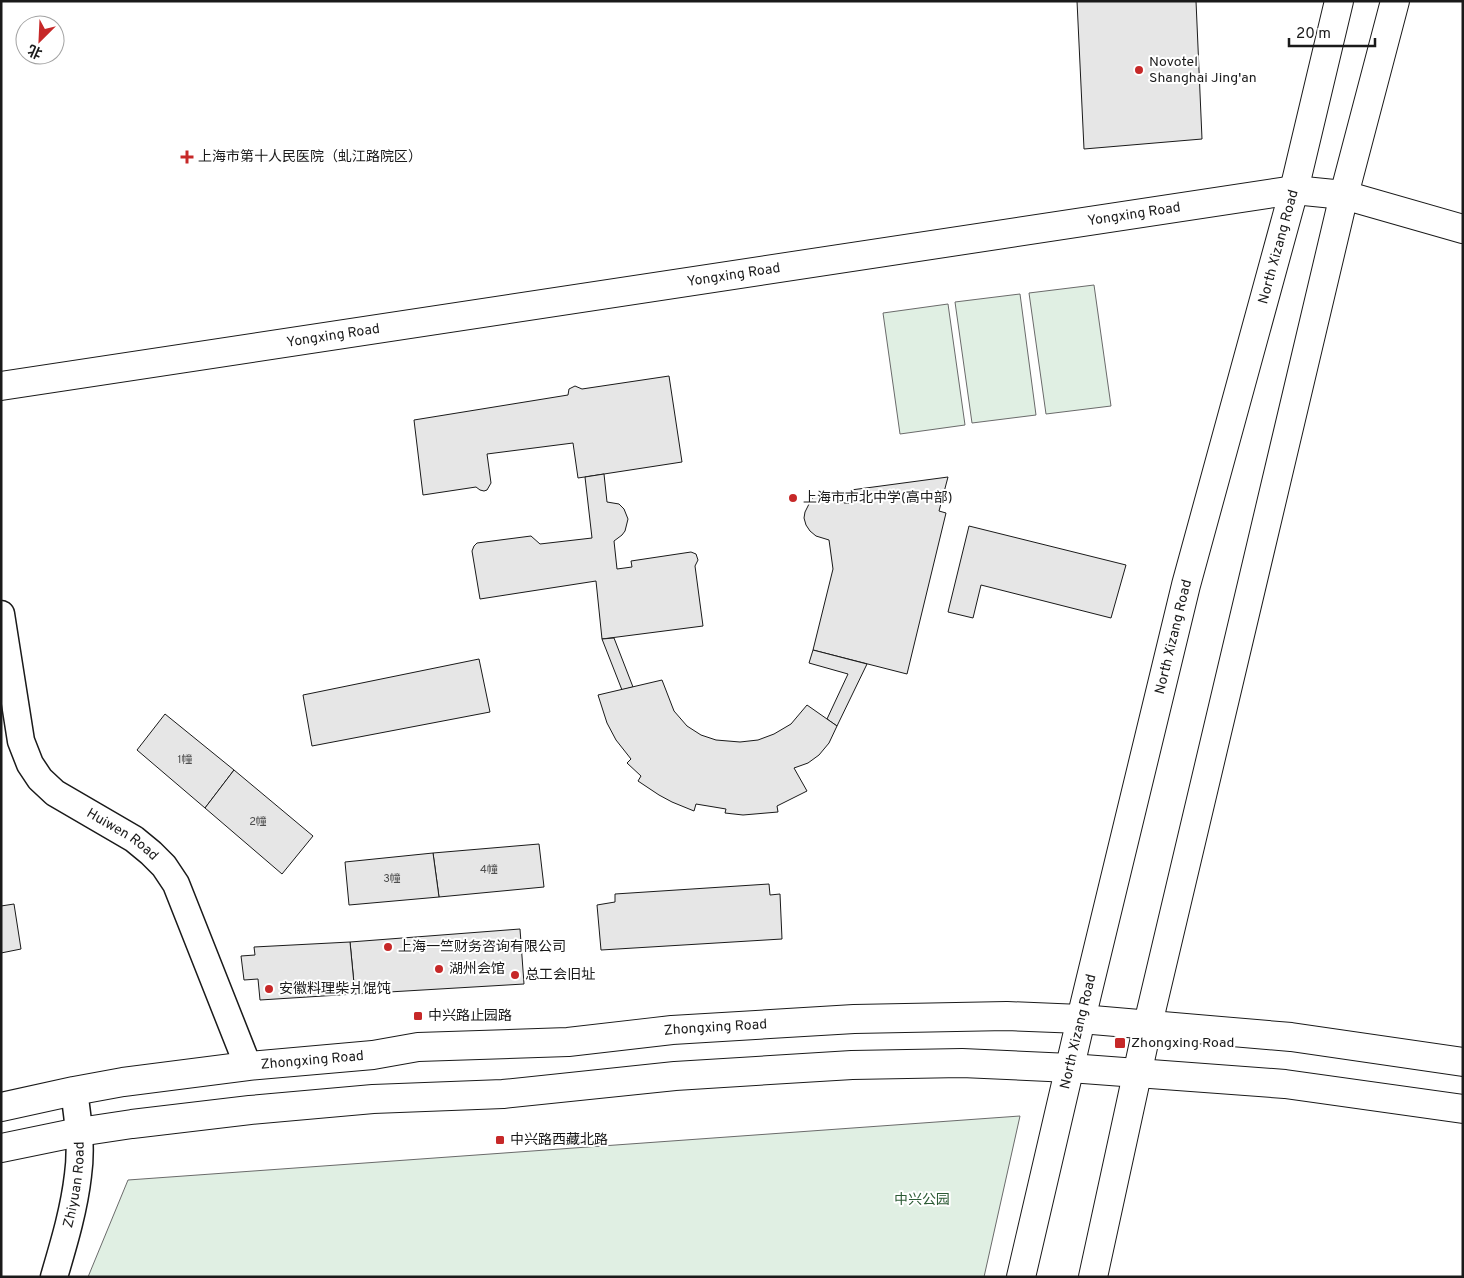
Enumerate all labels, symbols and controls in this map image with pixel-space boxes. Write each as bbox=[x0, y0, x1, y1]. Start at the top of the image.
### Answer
north arrow bbox=[15, 15, 65, 65]
scale bar bbox=[1289, 15, 1375, 47]
text: 20 m bbox=[1296, 25, 1331, 44]
text: 北 bbox=[25, 40, 45, 61]
place label: Novotel Shanghai Jing'an bbox=[1149, 54, 1257, 87]
marker: Novotel Shanghai Jing'an bbox=[1133, 64, 1145, 76]
place label: 上海市第十人民医院（虬江路院区） bbox=[198, 148, 422, 166]
marker: 上海市第十人民医院（虬江路院区） bbox=[180, 150, 194, 164]
street label: North Xizang Road bbox=[1255, 188, 1302, 306]
street label: Yongxing Road bbox=[1086, 199, 1182, 230]
street label: Yongxing Road bbox=[686, 259, 781, 290]
street label: Yongxing Road bbox=[285, 320, 381, 351]
place label: 上海市市北中学(高中部) bbox=[803, 489, 953, 507]
marker: 上海市市北中学(高中部) bbox=[787, 492, 799, 504]
street label: North Xizang Road bbox=[1151, 578, 1196, 696]
house number: 1幢 bbox=[177, 753, 193, 767]
street label: Huiwen Road bbox=[84, 805, 162, 864]
house number: 2幢 bbox=[249, 815, 267, 829]
house number: 4幢 bbox=[480, 863, 498, 877]
house number: 3幢 bbox=[383, 872, 401, 886]
place label: 上海一竺财务咨询有限公司 bbox=[398, 939, 566, 956]
marker: 上海一竺财务咨询有限公司 bbox=[382, 941, 394, 953]
place label: 湖州会馆 bbox=[449, 960, 505, 978]
marker: 湖州会馆 bbox=[433, 963, 445, 975]
place label: 总工会旧址 bbox=[525, 967, 595, 984]
marker: 总工会旧址 bbox=[509, 969, 521, 981]
street label: North Xizang Road bbox=[1056, 972, 1100, 1091]
place label: 安徽料理柴爿馄饨 bbox=[279, 980, 391, 998]
marker: 安徽料理柴爿馄饨 bbox=[263, 983, 275, 995]
place label: 中兴路止园路 bbox=[428, 1008, 512, 1025]
marker: 中兴路止园路 bbox=[412, 1010, 424, 1022]
street label: Zhongxing Road bbox=[663, 1016, 768, 1039]
place label: Zhongxing Road bbox=[1131, 1035, 1234, 1052]
marker: Zhongxing Road bbox=[1113, 1036, 1127, 1050]
street label: Zhongxing Road bbox=[260, 1047, 365, 1073]
place label: 中兴路西藏北路 bbox=[510, 1131, 608, 1149]
marker: 中兴路西藏北路 bbox=[494, 1134, 506, 1146]
street label: Zhiyuan Road bbox=[60, 1141, 88, 1230]
park label: 中兴公园 bbox=[894, 1192, 950, 1209]

